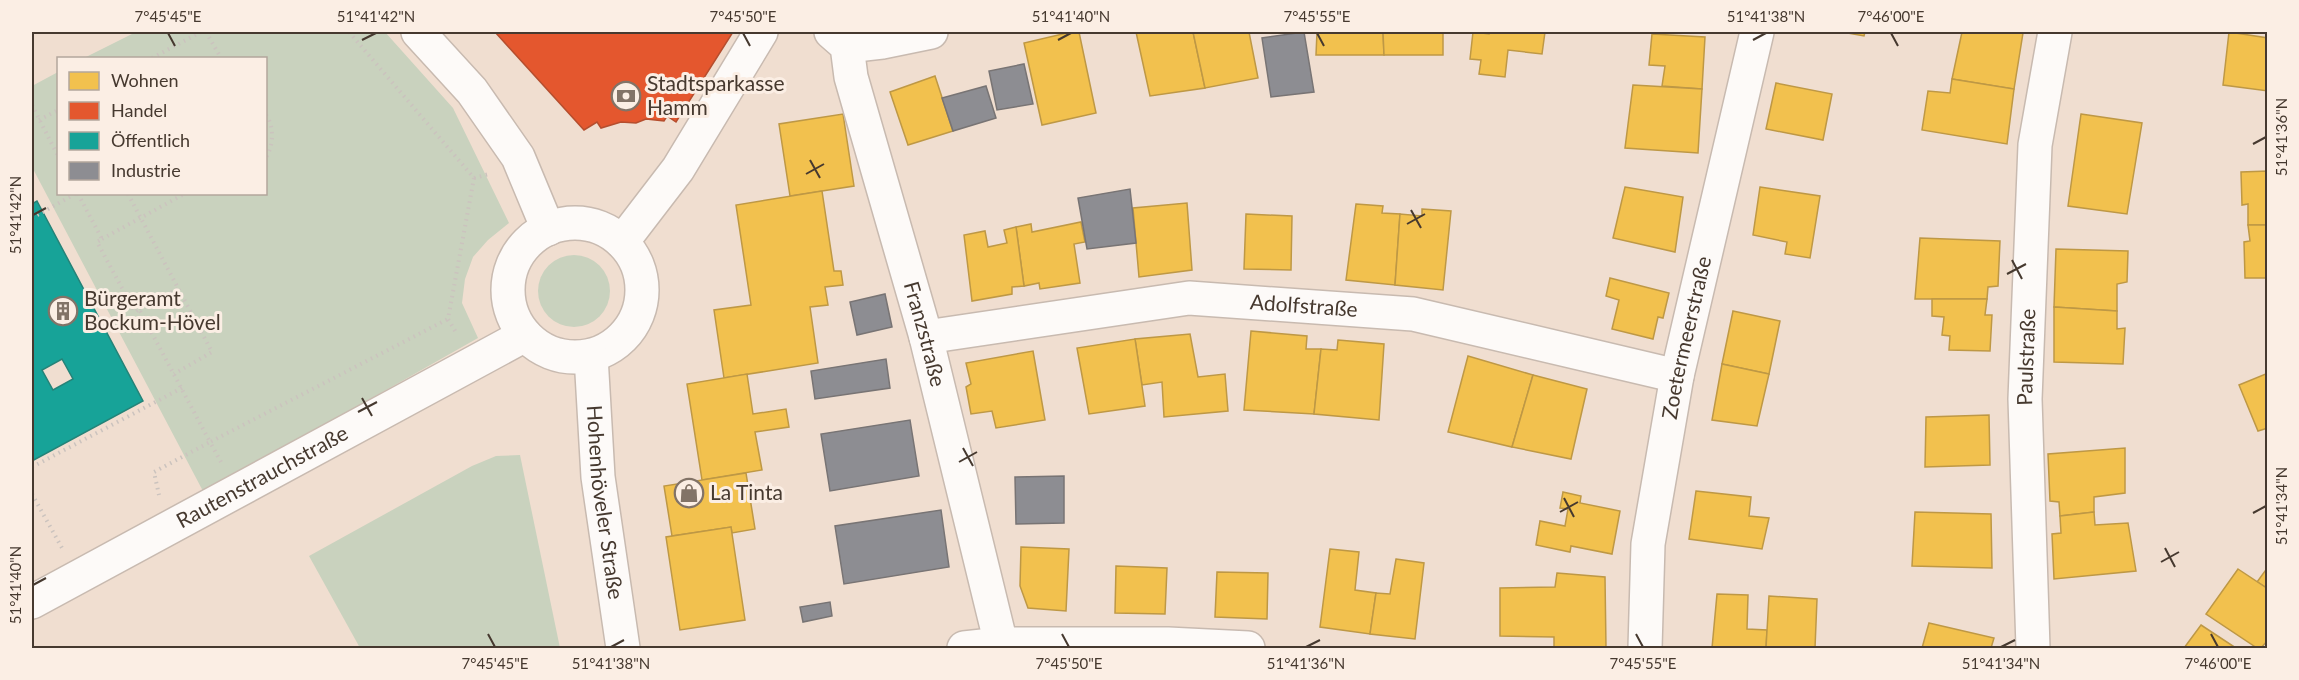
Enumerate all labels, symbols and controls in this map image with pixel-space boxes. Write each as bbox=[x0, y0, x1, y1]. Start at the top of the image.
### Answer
text: 7°45'45"E bbox=[135, 7, 202, 25]
text: 51°41'42"N bbox=[337, 7, 415, 25]
text: 7°45'50"E bbox=[710, 7, 777, 25]
text: 51°41'40"N bbox=[1032, 7, 1110, 25]
text: 7°45'55"E bbox=[1284, 7, 1351, 25]
text: 51°41'38"N bbox=[1727, 7, 1805, 25]
text: 7°46'00"E bbox=[1858, 7, 1925, 25]
legend bbox=[57, 57, 267, 195]
text: Wohnen bbox=[111, 69, 178, 91]
place label: Stadtsparkasse Hamm bbox=[647, 70, 785, 119]
bank icon: Stadtsparkasse Hamm bbox=[610, 80, 642, 112]
text: 51°41'36"N bbox=[2272, 98, 2290, 176]
text: Handel bbox=[111, 99, 167, 121]
text: Öffentlich bbox=[111, 129, 190, 151]
text: Industrie bbox=[111, 159, 181, 181]
text: 51°41'42"N bbox=[6, 176, 24, 254]
street label: Zoetermeerstraße bbox=[1656, 253, 1715, 421]
street label: Franzstraße bbox=[900, 278, 952, 389]
place label: Bürgeramt Bockum-Hövel bbox=[84, 285, 221, 334]
street label: Adolfstraße bbox=[1249, 288, 1359, 321]
building icon: Bürgeramt Bockum-Hövel bbox=[47, 295, 79, 327]
street label: Paulstraße bbox=[2011, 308, 2040, 406]
street label: Hohenhöveler Straße bbox=[583, 404, 630, 601]
street label: Rautenstrauchstraße bbox=[172, 419, 352, 532]
text: 51°41'34"N bbox=[2272, 467, 2290, 545]
shop icon: La Tinta bbox=[673, 477, 705, 509]
place label: La Tinta bbox=[710, 479, 783, 504]
text: 51°41'40"N bbox=[6, 546, 24, 624]
text: 7°45'45"E bbox=[462, 654, 529, 672]
text: 51°41'38"N bbox=[572, 654, 650, 672]
text: 7°45'50"E bbox=[1036, 654, 1103, 672]
text: 51°41'36"N bbox=[1267, 654, 1345, 672]
text: 7°45'55"E bbox=[1610, 654, 1677, 672]
text: 51°41'34"N bbox=[1962, 654, 2040, 672]
text: 7°46'00"E bbox=[2185, 654, 2252, 672]

